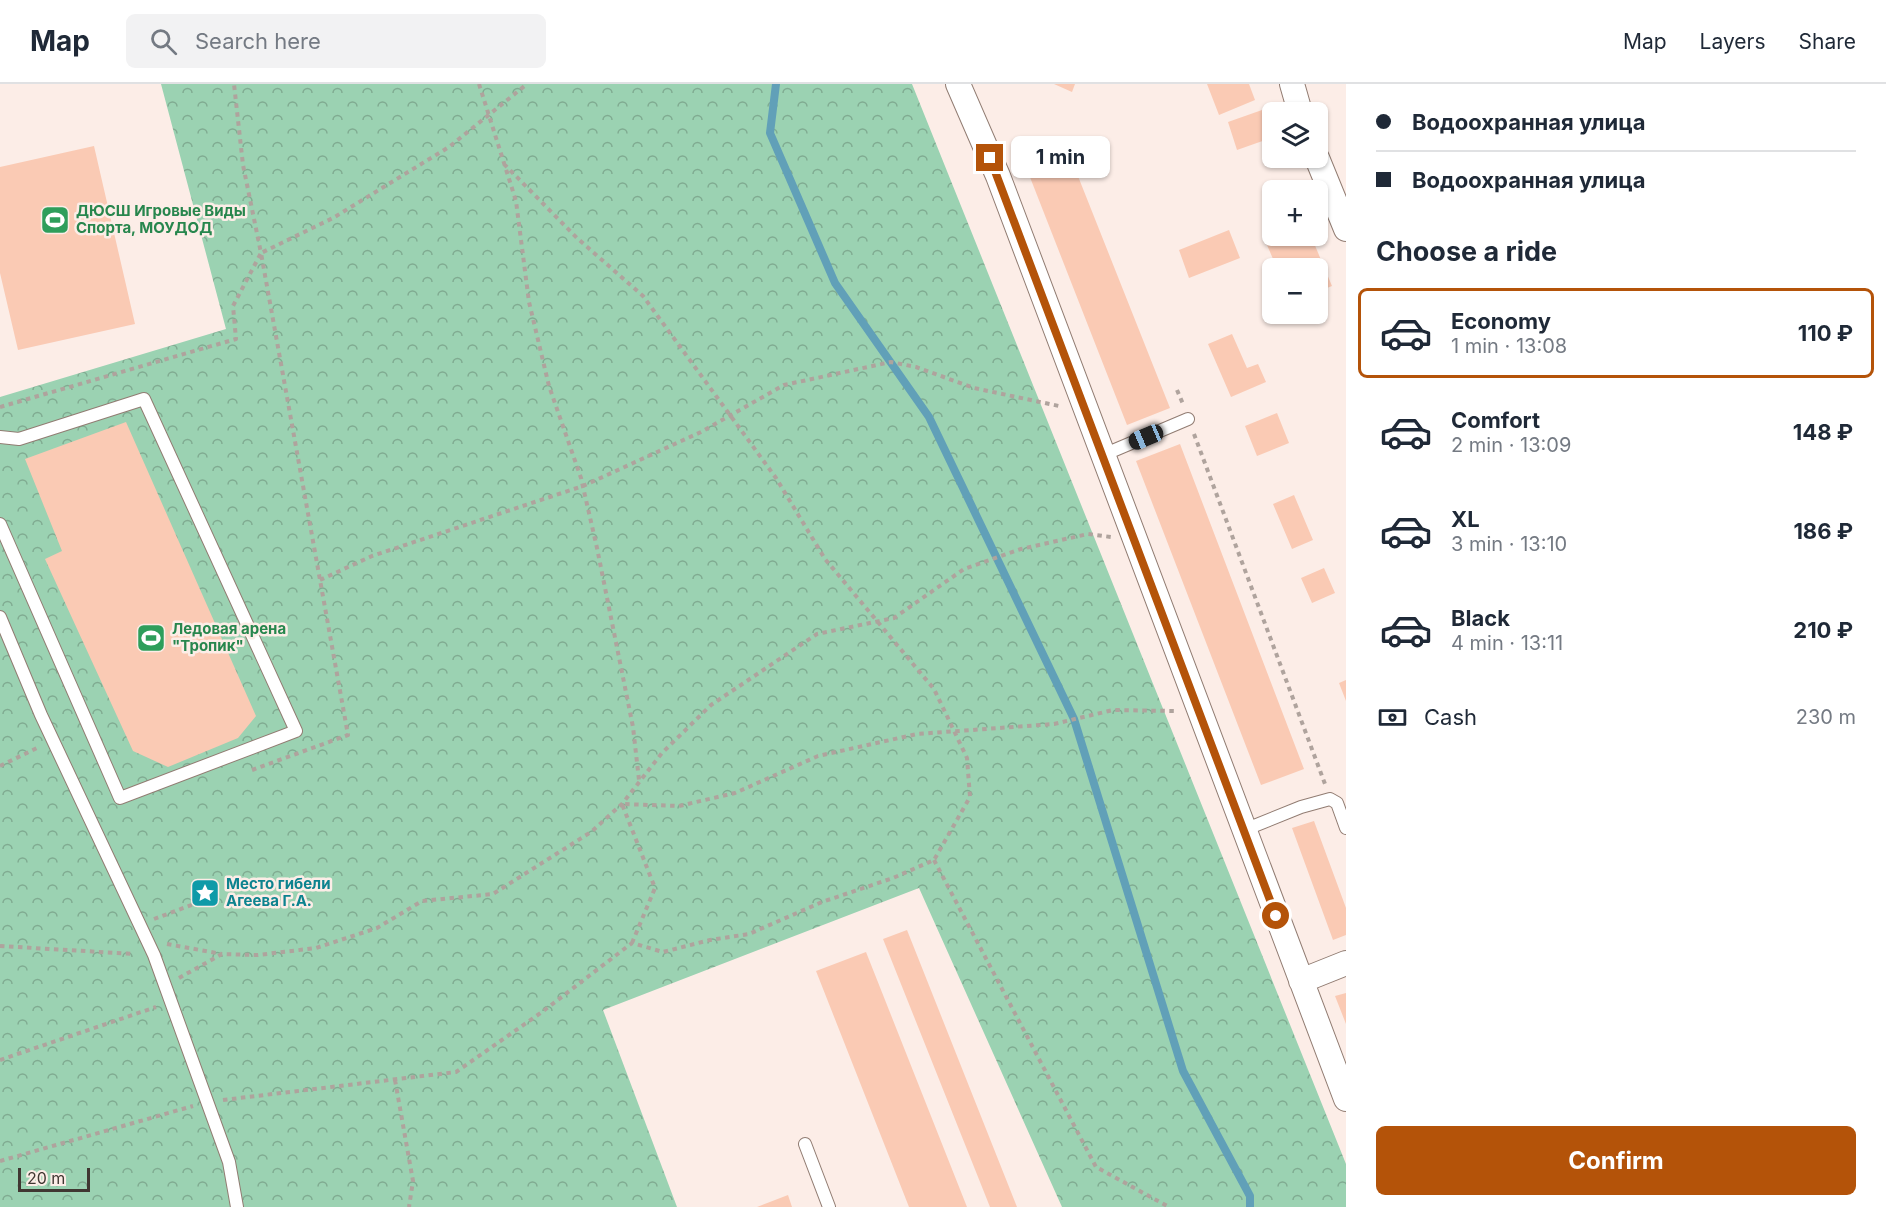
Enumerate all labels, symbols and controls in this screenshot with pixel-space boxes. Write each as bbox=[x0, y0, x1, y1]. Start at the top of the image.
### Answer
search box bbox=[126, 14, 546, 68]
text: Map bbox=[30, 24, 90, 58]
icon: search bbox=[147, 25, 180, 58]
text: Search here bbox=[195, 28, 321, 54]
text: Map bbox=[1623, 29, 1667, 54]
text: Layers bbox=[1700, 29, 1766, 54]
text: Share bbox=[1799, 29, 1856, 54]
map controls bbox=[1262, 102, 1328, 324]
button: layers bbox=[1262, 102, 1328, 168]
text: Водоохранная улица bbox=[1412, 109, 1645, 135]
callout: 1 min bbox=[1011, 137, 1110, 179]
route end bbox=[976, 144, 1003, 171]
text: 1 min bbox=[1036, 145, 1085, 169]
text: Водоохранная улица bbox=[1412, 167, 1645, 193]
button: + bbox=[1262, 180, 1328, 246]
place label: ДЮСШ Игровые Виды Спорта, МОУДОД bbox=[76, 201, 246, 237]
sports icon: ДЮСШ Игровые Виды Спорта, МОУДОД bbox=[39, 204, 71, 236]
text: Choose a ride bbox=[1376, 235, 1557, 268]
button: − bbox=[1262, 258, 1328, 324]
icon: car bbox=[1379, 306, 1433, 360]
text: Economy bbox=[1451, 308, 1551, 334]
text: 110 ₽ bbox=[1798, 320, 1853, 346]
text: 1 min · 13:08 bbox=[1451, 334, 1567, 358]
icon: car bbox=[1379, 405, 1433, 459]
text: Comfort bbox=[1451, 407, 1540, 433]
text: 148 ₽ bbox=[1793, 419, 1853, 445]
car bbox=[1126, 422, 1166, 452]
text: 2 min · 13:09 bbox=[1451, 433, 1571, 457]
icon: car bbox=[1379, 504, 1433, 558]
text: XL bbox=[1451, 506, 1480, 532]
text: 186 ₽ bbox=[1793, 518, 1853, 544]
text: 3 min · 13:10 bbox=[1451, 532, 1567, 556]
icon: car bbox=[1379, 603, 1433, 657]
text: Black bbox=[1451, 605, 1510, 631]
text: 210 ₽ bbox=[1793, 617, 1853, 643]
place label: Ледовая арена "Тропик" bbox=[172, 619, 286, 655]
sports icon: Ледовая арена "Тропик" bbox=[135, 622, 167, 654]
text: 4 min · 13:11 bbox=[1451, 631, 1563, 655]
icon: cash bbox=[1376, 701, 1409, 734]
text: Cash bbox=[1424, 704, 1477, 730]
text: 230 m bbox=[1796, 705, 1856, 729]
place label: Место гибели Агеева Г.А. bbox=[226, 874, 331, 910]
place icon: Место гибели Агеева Г.А. bbox=[189, 877, 221, 909]
route start bbox=[1262, 902, 1289, 929]
button: Confirm bbox=[1376, 1126, 1856, 1195]
scale bar bbox=[18, 1165, 90, 1192]
text: 20 m bbox=[27, 1168, 65, 1188]

